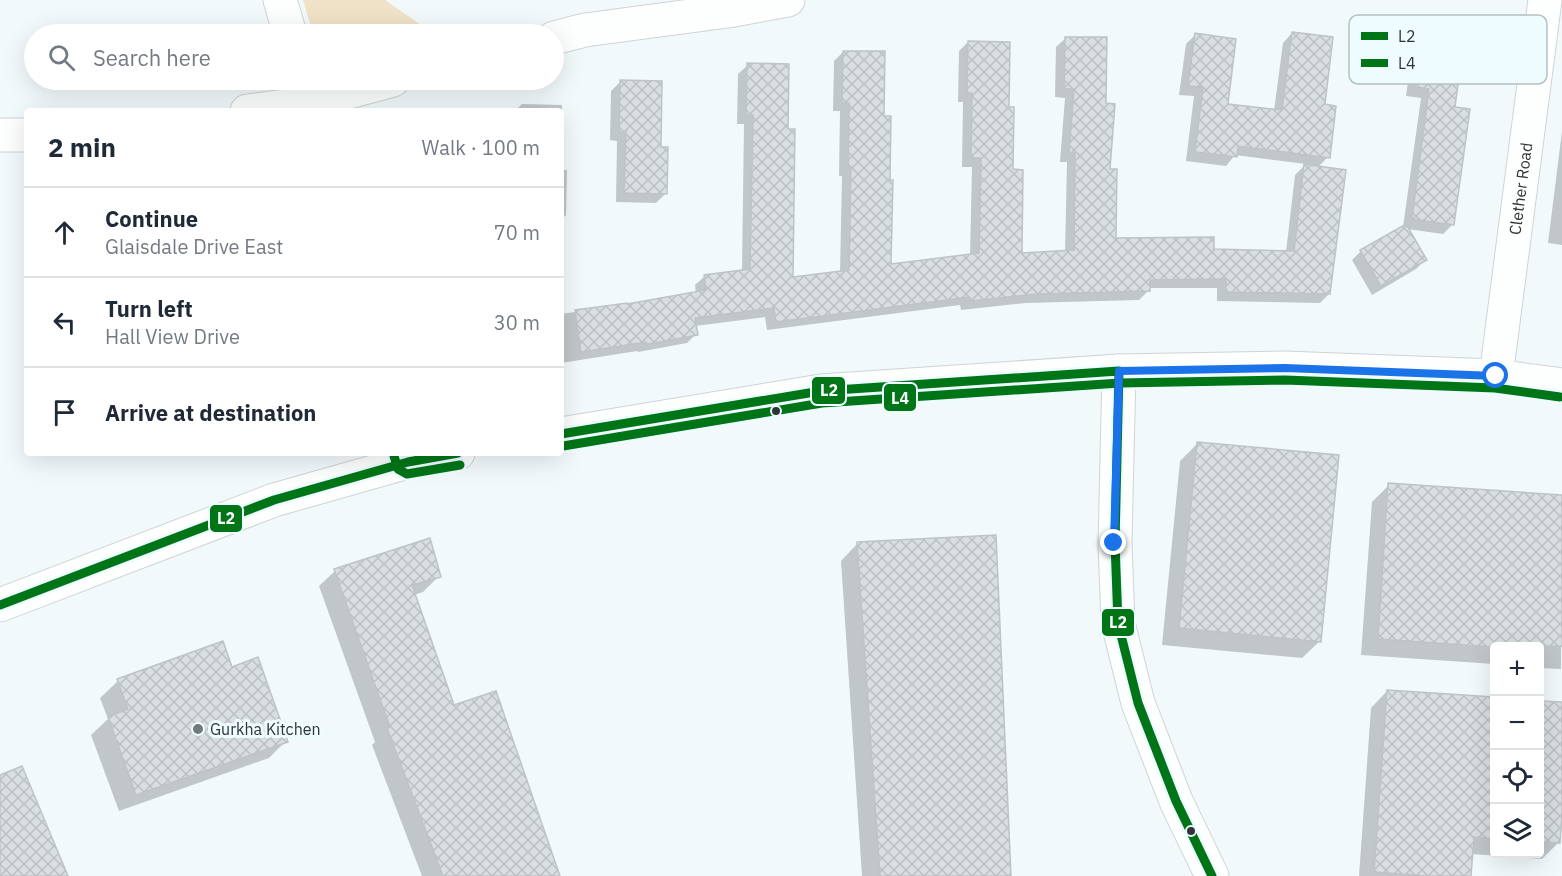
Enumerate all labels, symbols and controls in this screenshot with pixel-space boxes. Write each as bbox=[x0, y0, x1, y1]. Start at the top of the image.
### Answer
legend bbox=[1349, 15, 1547, 84]
search box bbox=[24, 24, 564, 90]
text: L2 bbox=[1398, 26, 1416, 46]
icon: search bbox=[45, 41, 78, 74]
text: Search here bbox=[93, 43, 211, 72]
text: L4 bbox=[1398, 53, 1416, 73]
text: 2 min bbox=[48, 130, 116, 164]
text: Walk · 100 m bbox=[422, 134, 540, 161]
street label: Clether Road bbox=[1504, 141, 1536, 236]
text: Continue bbox=[105, 204, 198, 233]
icon: ahead bbox=[48, 216, 81, 249]
text: 70 m bbox=[494, 219, 540, 246]
text: Glaisdale Drive East bbox=[105, 233, 283, 260]
text: Turn left bbox=[105, 294, 193, 323]
icon: left bbox=[48, 306, 81, 339]
text: 30 m bbox=[494, 309, 540, 336]
text: Hall View Drive bbox=[105, 323, 240, 350]
route start bbox=[1482, 362, 1508, 388]
line badge: L2 bbox=[811, 376, 846, 405]
text: L2 bbox=[820, 380, 838, 400]
line badge: L4 bbox=[883, 383, 917, 412]
text: L4 bbox=[891, 388, 909, 408]
icon: arrive bbox=[48, 396, 81, 429]
text: Arrive at destination bbox=[105, 398, 316, 427]
unlabelled marker bbox=[770, 405, 782, 417]
line badge: L2 bbox=[209, 504, 243, 533]
text: L2 bbox=[217, 508, 235, 528]
route end bbox=[1100, 529, 1126, 555]
line badge: L2 bbox=[1101, 608, 1135, 637]
text: L2 bbox=[1109, 612, 1127, 632]
map controls bbox=[1490, 642, 1544, 858]
button: + bbox=[1490, 642, 1544, 696]
button: − bbox=[1490, 696, 1544, 750]
place label: Gurkha Kitchen bbox=[210, 719, 321, 739]
marker: Gurkha Kitchen bbox=[191, 722, 205, 736]
button: locate bbox=[1490, 750, 1544, 804]
button: layers bbox=[1490, 804, 1544, 858]
unlabelled marker bbox=[1185, 825, 1197, 837]

